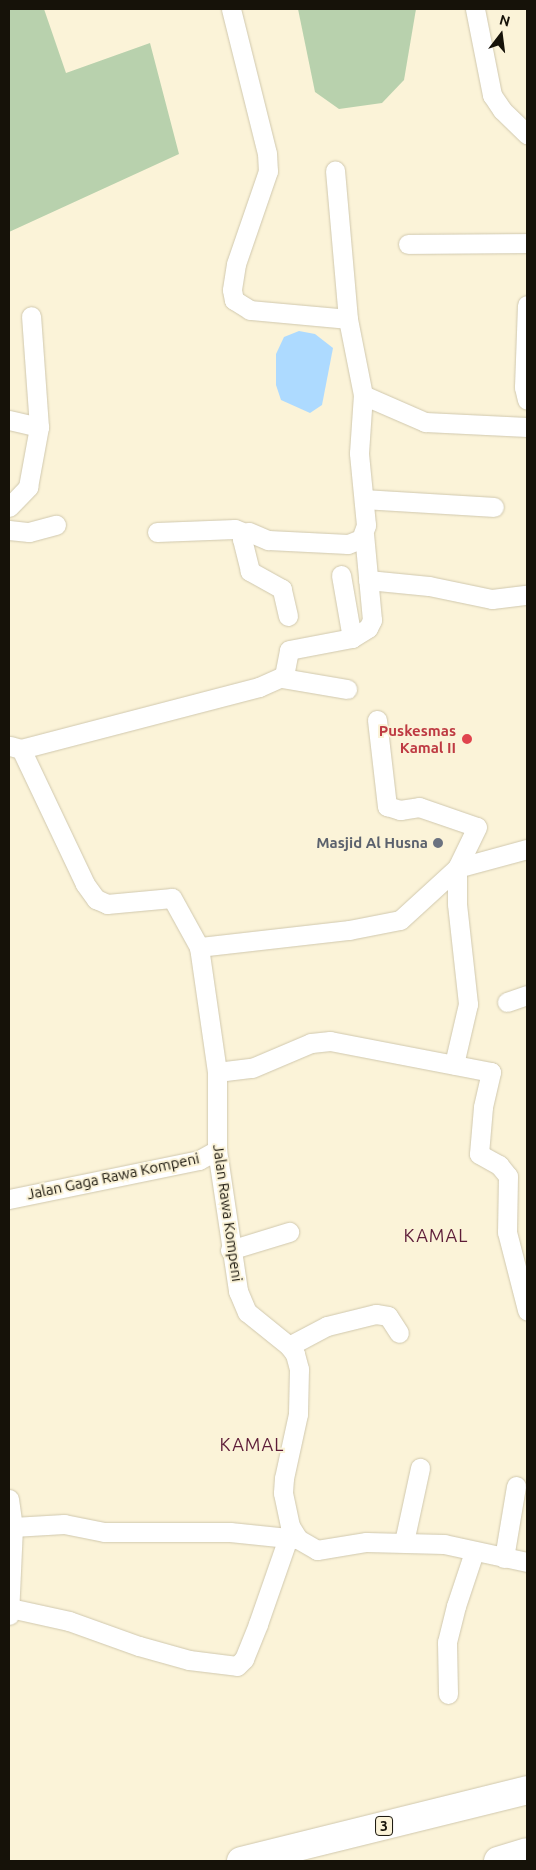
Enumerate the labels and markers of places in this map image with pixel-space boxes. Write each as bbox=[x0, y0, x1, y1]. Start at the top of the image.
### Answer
place label: Puskesmas Kamal II bbox=[379, 721, 456, 756]
marker: Puskesmas Kamal II bbox=[460, 732, 474, 746]
place label: Masjid Al Husna bbox=[316, 834, 428, 852]
marker: Masjid Al Husna bbox=[432, 837, 444, 849]

